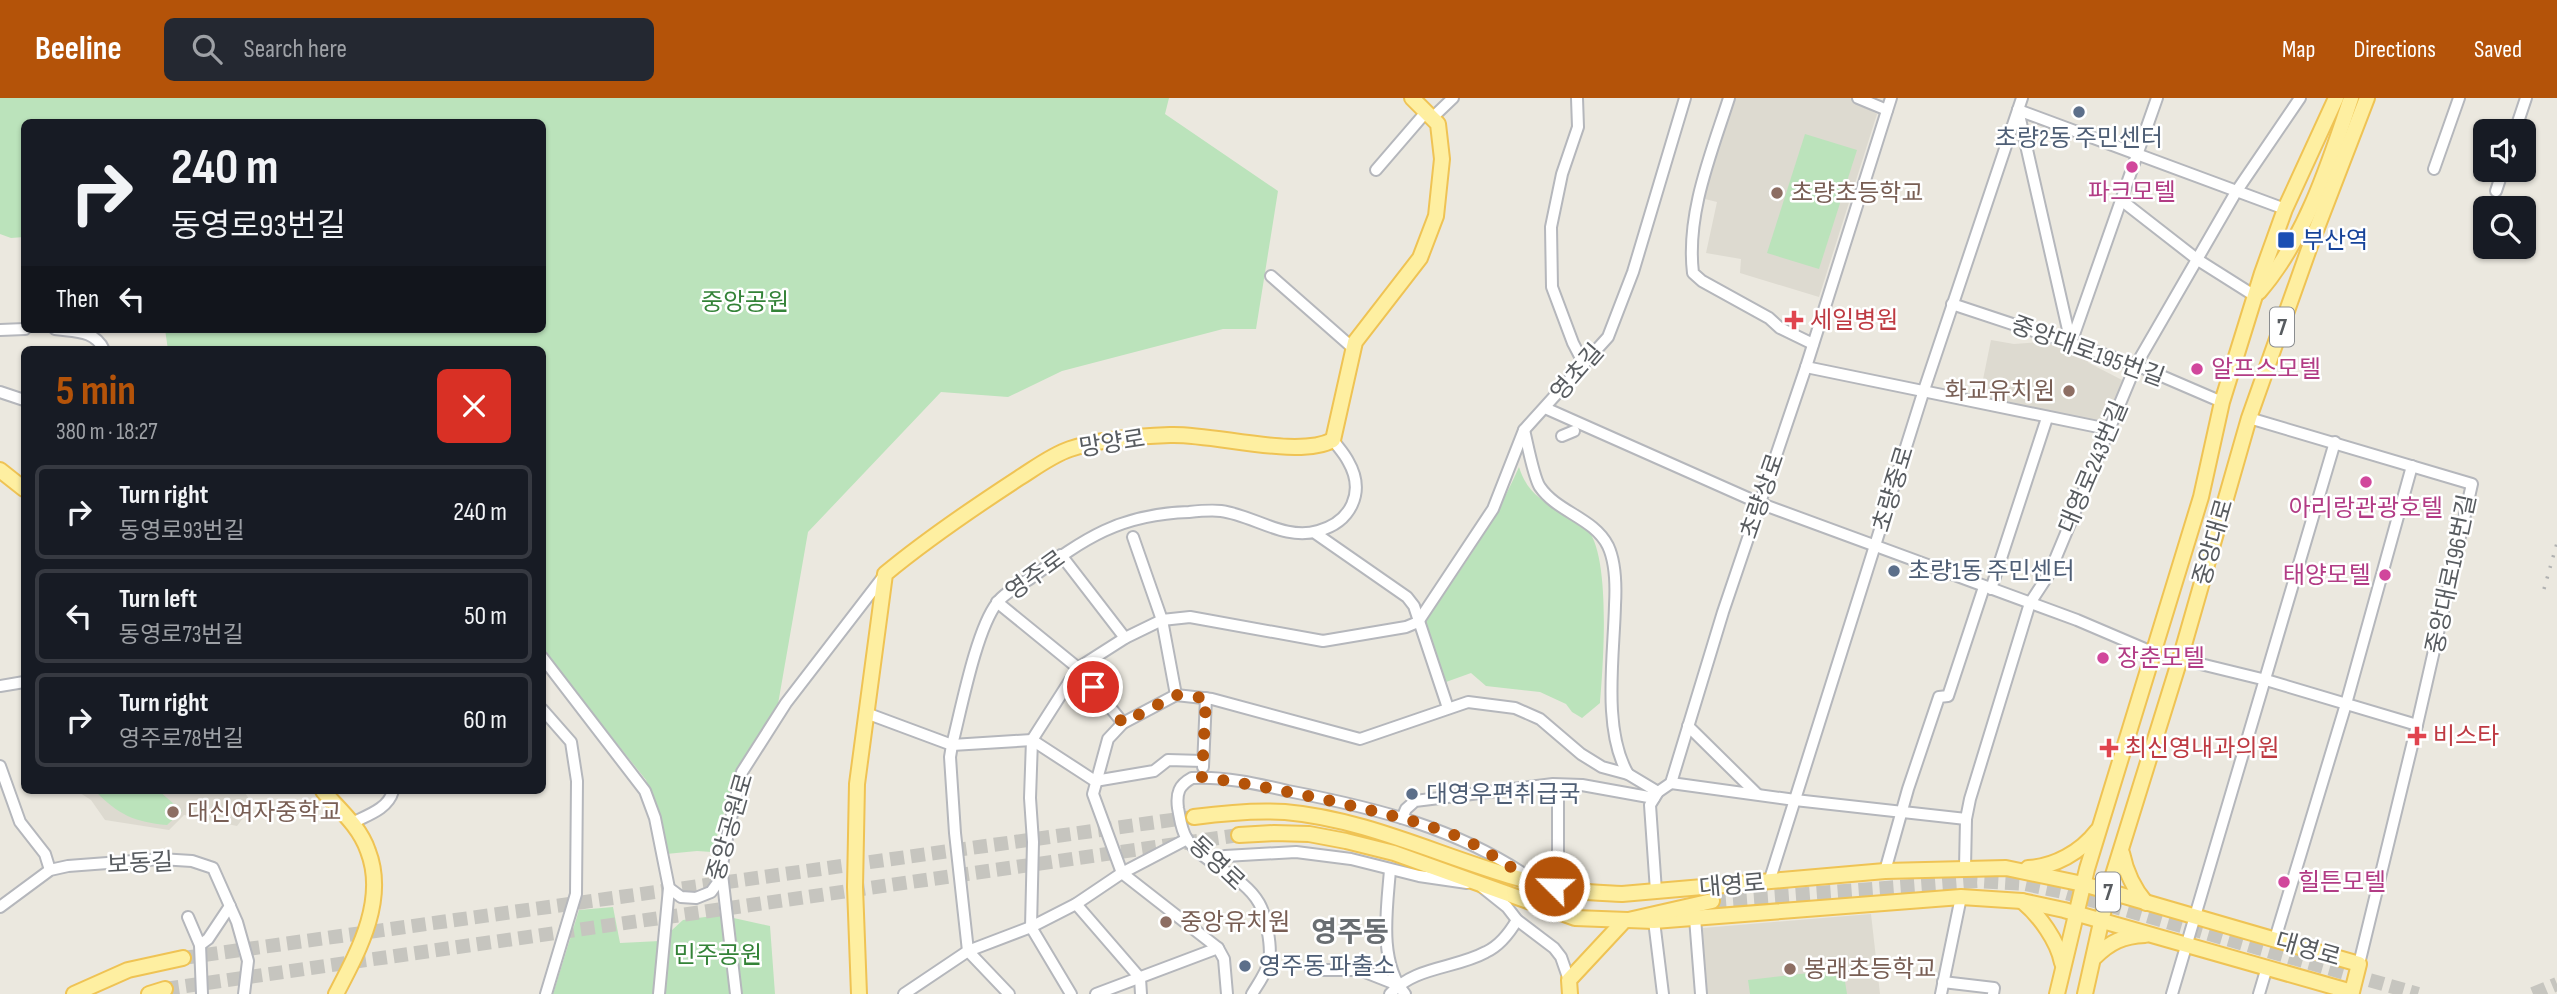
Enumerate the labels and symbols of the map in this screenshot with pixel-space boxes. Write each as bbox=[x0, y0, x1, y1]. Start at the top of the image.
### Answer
marker: 초량2동 주민센터 bbox=[2071, 104, 2087, 120]
place label: 초량2동 주민센터 bbox=[1995, 124, 2163, 153]
marker: 파크모텔 bbox=[2124, 159, 2140, 175]
place label: 파크모텔 bbox=[2088, 178, 2176, 207]
place label: 초량초등학교 bbox=[1791, 179, 1923, 208]
marker: 초량초등학교 bbox=[1769, 185, 1785, 201]
place label: 부산역 bbox=[2302, 226, 2368, 255]
marker: 부산역 bbox=[2276, 230, 2296, 250]
park label: 중앙공원 bbox=[701, 288, 789, 317]
place label: 세일병원 bbox=[1810, 306, 1898, 335]
road number: 7 bbox=[2270, 308, 2294, 346]
marker: 세일병원 bbox=[1784, 310, 1804, 330]
street label: 중앙대로195번길 bbox=[2007, 310, 2168, 393]
street label: 영초길 bbox=[1545, 338, 1610, 407]
place label: 알프스모텔 bbox=[2211, 355, 2321, 384]
marker: 알프스모텔 bbox=[2189, 361, 2205, 377]
place label: 화교유치원 bbox=[1945, 377, 2055, 406]
marker: 화교유치원 bbox=[2061, 383, 2077, 399]
street label: 대영로243번길 bbox=[2053, 397, 2134, 537]
street label: 망양로 bbox=[1077, 424, 1147, 463]
street label: 초량중로 bbox=[1867, 443, 1920, 536]
street label: 초량상로 bbox=[1734, 450, 1791, 543]
marker: 아리랑관광호텔 bbox=[2358, 474, 2374, 490]
street label: 중앙대로196번길 bbox=[2420, 492, 2483, 656]
place label: 아리랑관광호텔 bbox=[2289, 494, 2443, 523]
street label: 중앙대로 bbox=[2187, 496, 2240, 589]
street label: 영주로 bbox=[1000, 544, 1071, 607]
place label: 초량1동 주민센터 bbox=[1908, 557, 2075, 586]
place label: 태양모텔 bbox=[2283, 561, 2371, 590]
marker: 초량1동 주민센터 bbox=[1886, 563, 1902, 579]
marker: 태양모텔 bbox=[2377, 567, 2393, 583]
place label: 장춘모텔 bbox=[2117, 644, 2205, 673]
marker: 장춘모텔 bbox=[2095, 650, 2111, 666]
pin bbox=[1063, 657, 1123, 717]
place label: 비스타 bbox=[2433, 722, 2499, 751]
marker: 비스타 bbox=[2407, 726, 2427, 746]
place label: 최신영내과의원 bbox=[2125, 734, 2280, 763]
marker: 최신영내과의원 bbox=[2099, 738, 2119, 758]
street label: 중앙공원로 bbox=[701, 770, 760, 884]
place label: 대영우편취급국 bbox=[1426, 780, 1581, 809]
marker: 대영우편취급국 bbox=[1404, 786, 1420, 802]
place label: 대신여자중학교 bbox=[187, 798, 342, 827]
marker: 대신여자중학교 bbox=[165, 804, 181, 820]
street label: 동영로 bbox=[1183, 830, 1251, 897]
street label: 보동길 bbox=[106, 847, 174, 880]
position arrow bbox=[1517, 849, 1591, 923]
street label: 대영로 bbox=[1698, 868, 1766, 903]
place label: 힐튼모텔 bbox=[2298, 868, 2386, 897]
road number: 7 bbox=[2096, 872, 2120, 912]
marker: 힐튼모텔 bbox=[2276, 874, 2292, 890]
place label: 중앙유치원 bbox=[1180, 908, 1290, 937]
marker: 중앙유치원 bbox=[1158, 914, 1174, 930]
district label: 영주동 bbox=[1311, 916, 1389, 949]
street label: 대영로 bbox=[2272, 926, 2344, 973]
park label: 민주공원 bbox=[674, 941, 762, 970]
place label: 영주동 파출소 bbox=[1259, 952, 1395, 981]
place label: 봉래초등학교 bbox=[1804, 955, 1936, 984]
marker: 영주동 파출소 bbox=[1237, 958, 1253, 974]
marker: 봉래초등학교 bbox=[1782, 961, 1798, 977]

